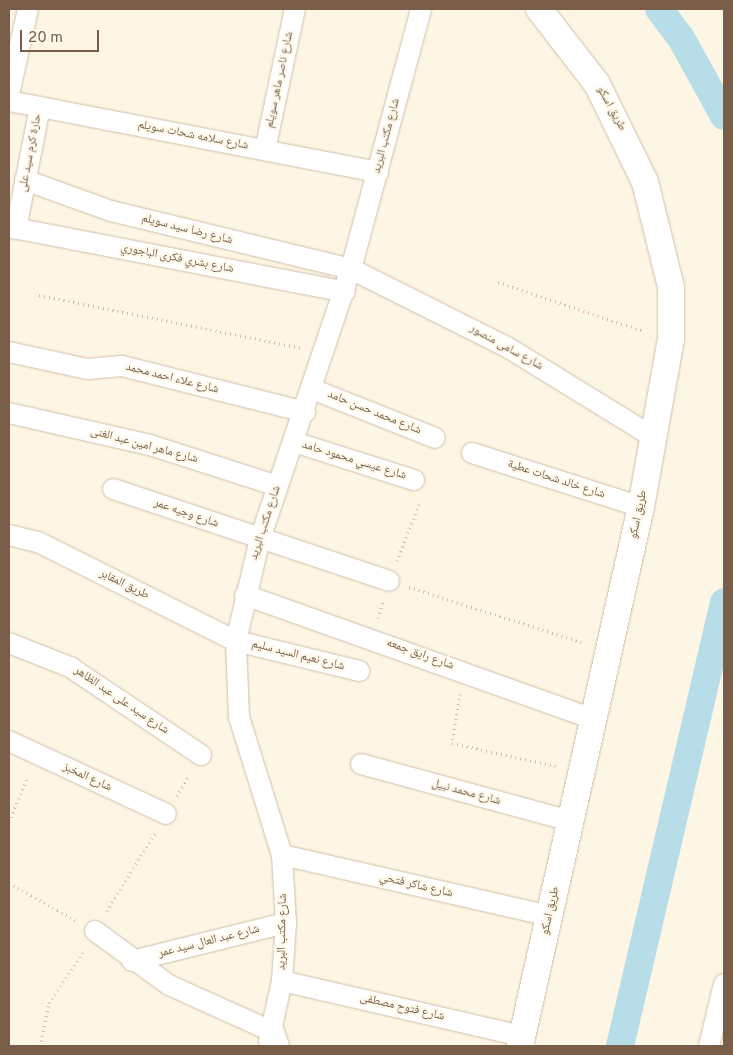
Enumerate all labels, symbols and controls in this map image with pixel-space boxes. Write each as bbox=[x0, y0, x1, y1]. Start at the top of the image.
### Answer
scale bar bbox=[22, 20, 101, 52]
text: 20 m bbox=[28, 29, 63, 48]
street label: شارع ناصر ماهر سويلم bbox=[263, 30, 297, 130]
street label: طريق اسكو bbox=[593, 84, 629, 134]
street label: شارع مكتب البريد bbox=[370, 97, 404, 175]
street label: حارة كرم سيد على bbox=[16, 113, 46, 193]
street label: شارع سلامه شحات سويلم bbox=[136, 118, 250, 154]
street label: شارع رضا سيد سويلم bbox=[140, 212, 234, 248]
street label: شارع بشري فكرى الباجوري bbox=[119, 241, 235, 277]
street label: شارع سامى منصور bbox=[467, 322, 545, 374]
street label: شارع علاء احمد محمد bbox=[124, 361, 220, 397]
street label: شارع محمد حسن حامد bbox=[325, 388, 423, 438]
street label: شارع ماهر امين عبد الغنى bbox=[89, 425, 199, 467]
street label: شارع عيسي محمود حامد bbox=[300, 438, 408, 484]
street label: شارع خالد شحات عطية bbox=[505, 457, 607, 503]
street label: شارع مكتب البريد bbox=[247, 484, 285, 562]
street label: طريق اسكو bbox=[627, 489, 651, 541]
street label: شارع وجيه عمر bbox=[152, 496, 220, 532]
street label: طريق المقابر bbox=[97, 567, 151, 603]
street label: شارع رايق جمعه bbox=[384, 636, 456, 674]
street label: شارع نعيم السيد سليم bbox=[250, 638, 346, 674]
street label: شارع سيد على عبد الظاهر bbox=[71, 664, 171, 738]
street label: شارع المخبز bbox=[60, 760, 114, 796]
street label: شارع محمد نبيل bbox=[430, 777, 502, 809]
street label: شارع شاكر فتحي bbox=[378, 871, 454, 901]
street label: طريق اسكو bbox=[538, 885, 564, 937]
street label: شارع مكتب البريد bbox=[275, 893, 291, 971]
street label: شارع عبد العال سيد عمر bbox=[157, 922, 261, 962]
street label: شارع فتوح مصطفى bbox=[358, 991, 446, 1025]

